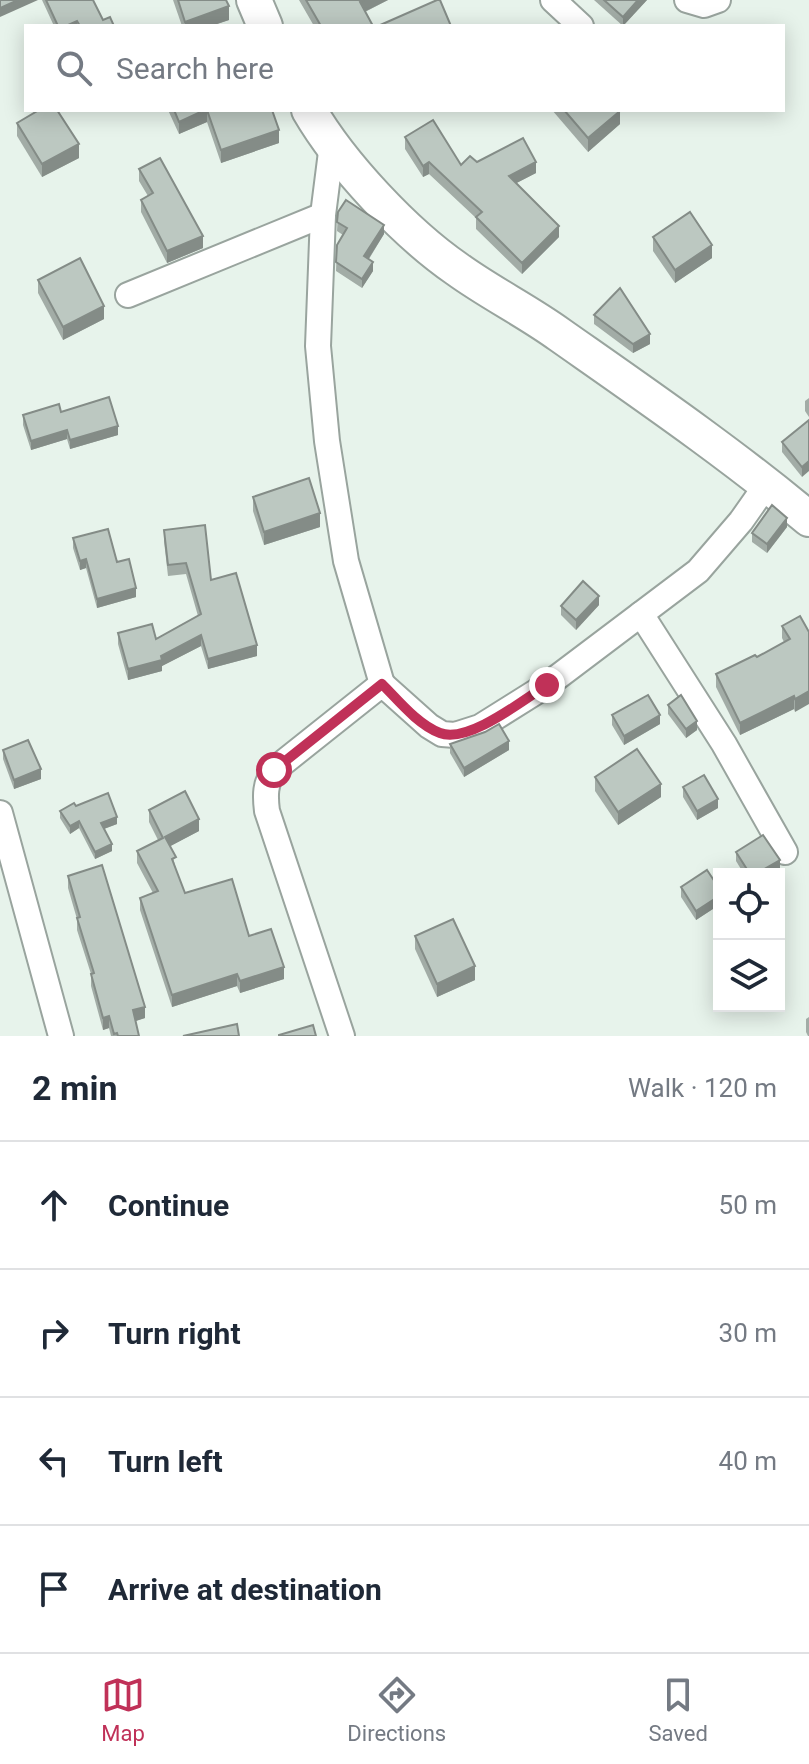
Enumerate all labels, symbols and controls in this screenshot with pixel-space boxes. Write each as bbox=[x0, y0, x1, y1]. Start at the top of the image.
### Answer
search box bbox=[24, 24, 785, 112]
icon: search bbox=[52, 46, 96, 90]
text: Search here bbox=[116, 51, 274, 86]
route end bbox=[529, 667, 565, 703]
route start bbox=[256, 752, 292, 788]
map controls bbox=[713, 868, 785, 1012]
button: locate bbox=[713, 868, 785, 940]
button: layers bbox=[713, 940, 785, 1012]
text: 2 min bbox=[32, 1068, 117, 1108]
text: Walk · 120 m bbox=[628, 1073, 777, 1103]
icon: ahead bbox=[32, 1183, 76, 1227]
text: Continue bbox=[108, 1188, 229, 1223]
text: 50 m bbox=[719, 1190, 777, 1220]
icon: right bbox=[32, 1311, 76, 1355]
text: Turn right bbox=[108, 1316, 241, 1351]
text: 30 m bbox=[719, 1318, 777, 1348]
icon: left bbox=[32, 1439, 76, 1483]
text: Turn left bbox=[108, 1444, 223, 1479]
text: 40 m bbox=[719, 1446, 777, 1476]
icon: arrive bbox=[32, 1567, 76, 1611]
text: Arrive at destination bbox=[108, 1572, 382, 1607]
tab: Map bbox=[101, 1673, 145, 1746]
tab: Directions bbox=[347, 1673, 446, 1746]
tab: Saved bbox=[648, 1673, 708, 1746]

